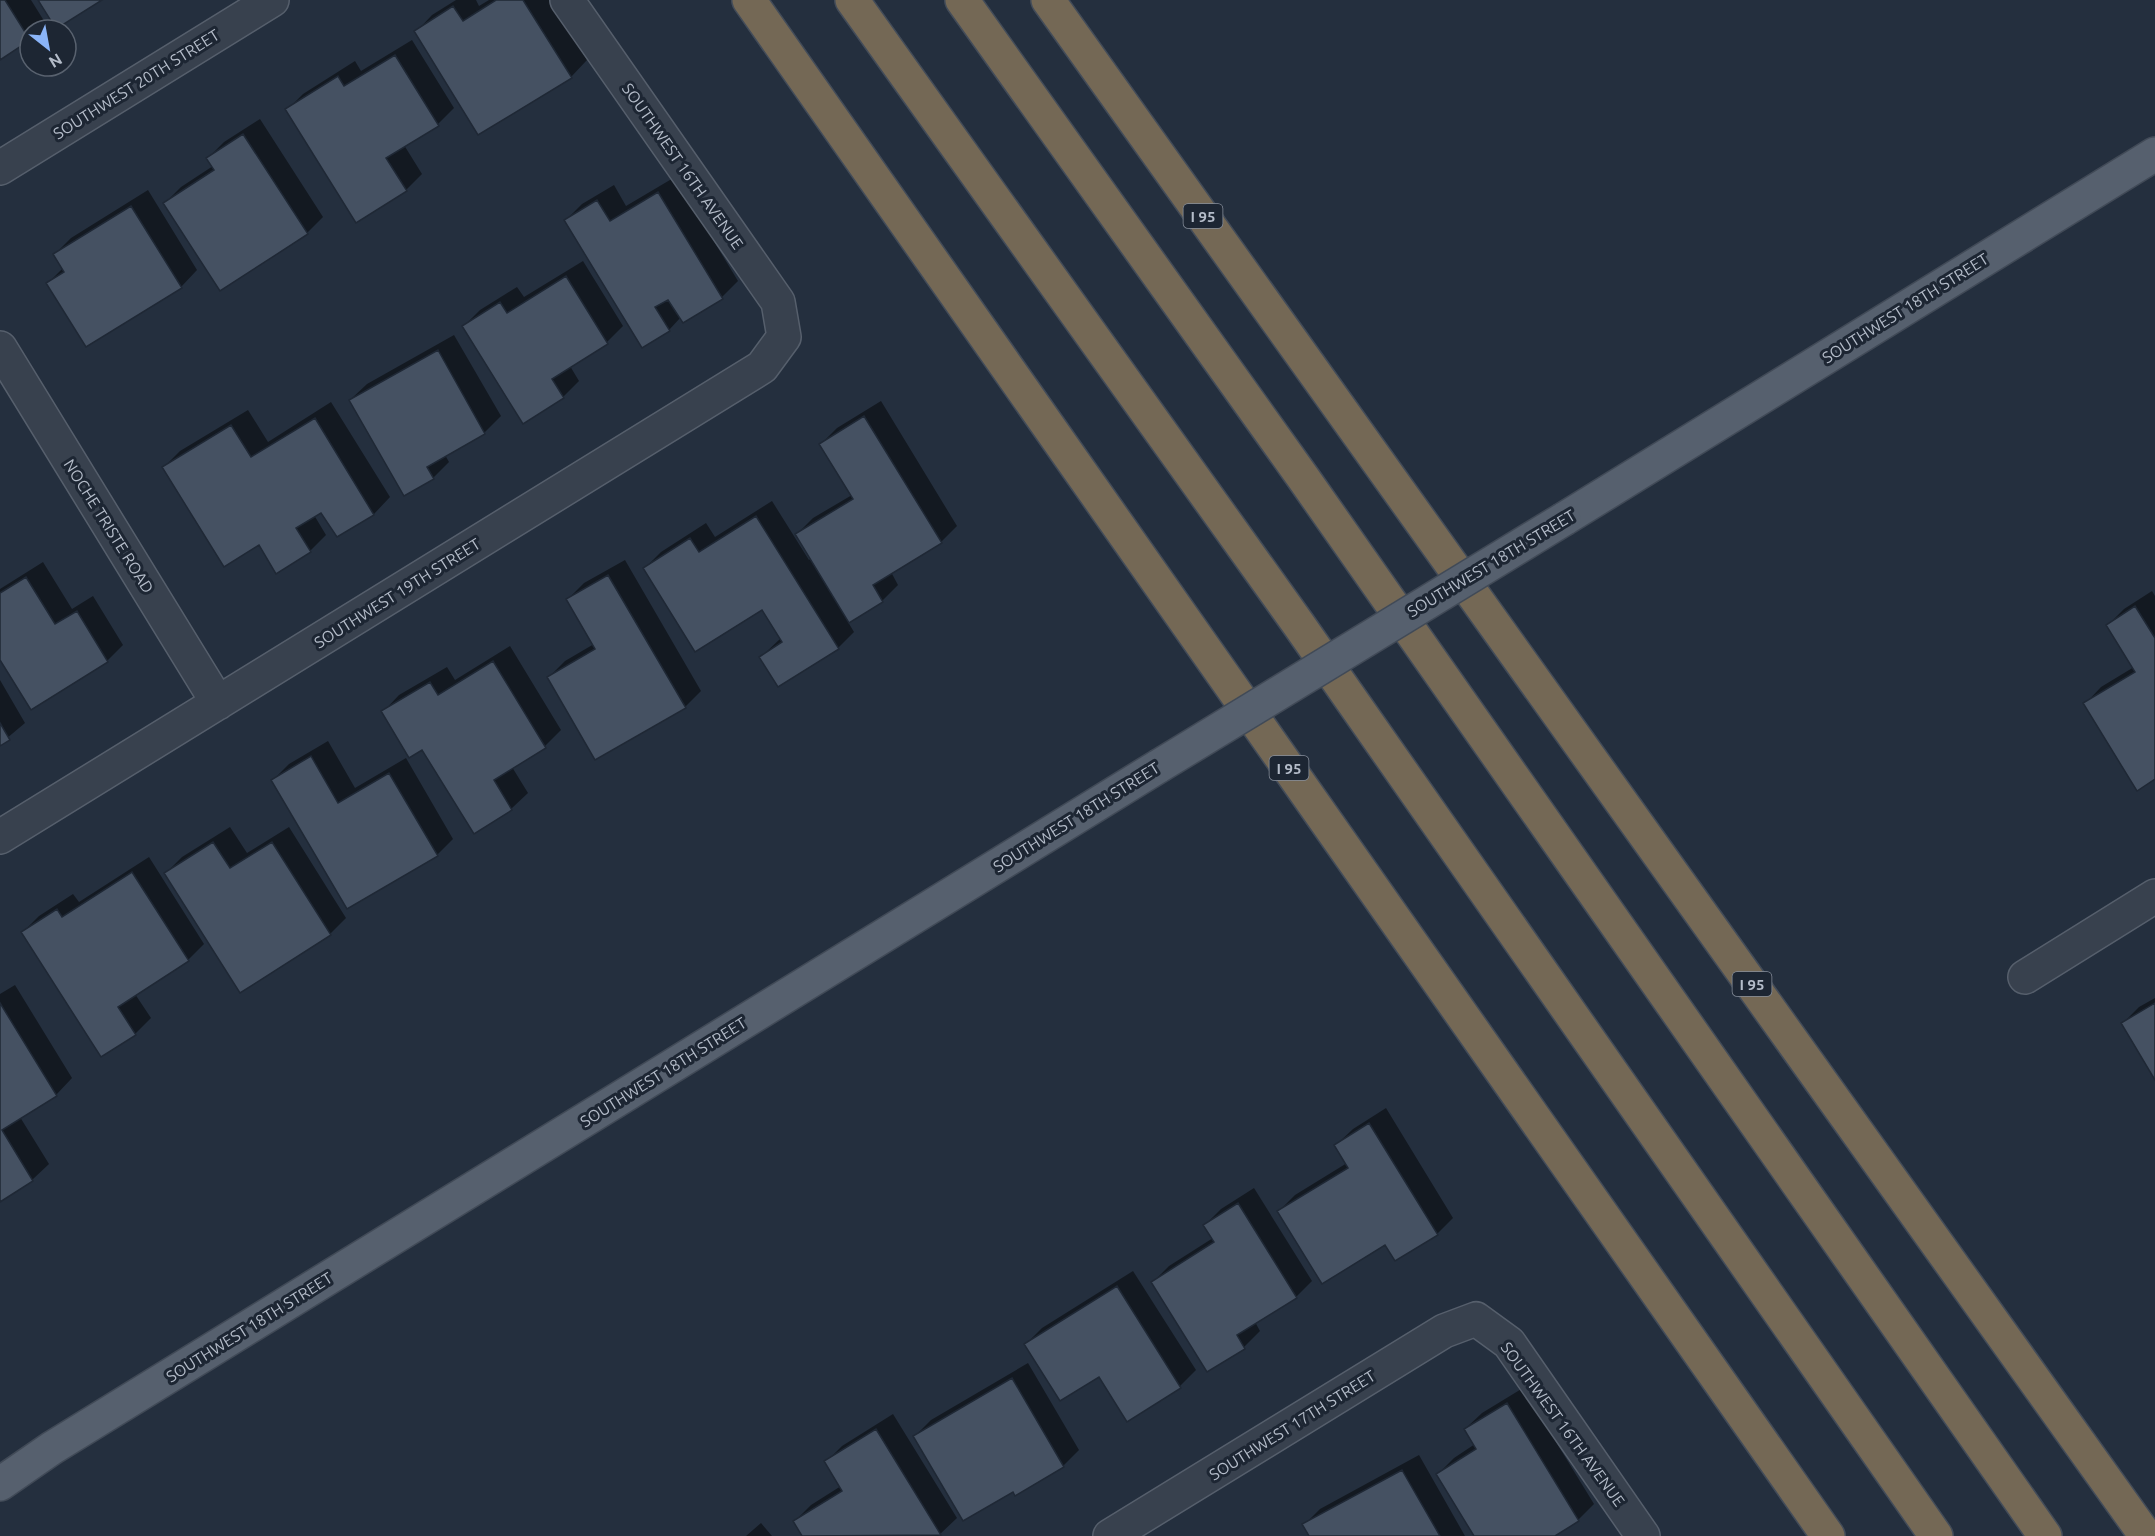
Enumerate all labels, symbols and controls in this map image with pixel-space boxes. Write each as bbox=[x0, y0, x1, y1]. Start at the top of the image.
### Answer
north arrow bbox=[18, 18, 78, 78]
street label: SOUTHWEST 20TH STREET bbox=[50, 25, 222, 143]
text: N bbox=[46, 50, 65, 72]
street label: SOUTHWEST 16TH AVENUE bbox=[619, 80, 747, 252]
road number: I 95 bbox=[1184, 204, 1222, 228]
street label: SOUTHWEST 18TH STREET bbox=[1819, 249, 1991, 367]
street label: NOCHE TRISTE ROAD bbox=[61, 456, 157, 596]
street label: SOUTHWEST 18TH STREET bbox=[1404, 506, 1578, 620]
street label: SOUTHWEST 19TH STREET bbox=[311, 534, 483, 652]
road number: I 95 bbox=[1270, 756, 1308, 780]
street label: SOUTHWEST 18TH STREET bbox=[990, 758, 1162, 876]
road number: I 95 bbox=[1732, 972, 1772, 996]
street label: SOUTHWEST 18TH STREET bbox=[577, 1013, 749, 1131]
street label: SOUTHWEST 18TH STREET bbox=[163, 1268, 335, 1386]
street label: SOUTHWEST 16TH AVENUE bbox=[1497, 1339, 1629, 1509]
street label: SOUTHWEST 17TH STREET bbox=[1206, 1366, 1378, 1484]

